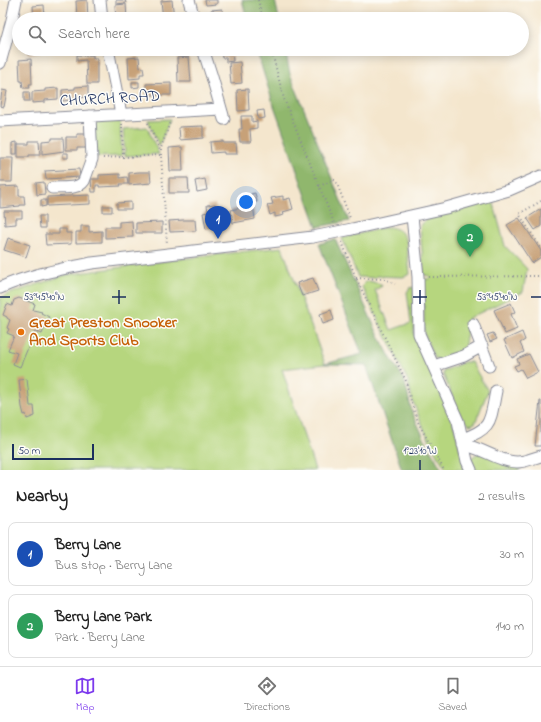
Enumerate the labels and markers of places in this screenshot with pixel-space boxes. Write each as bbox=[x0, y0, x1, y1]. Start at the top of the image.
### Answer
pin: 1 bbox=[205, 206, 231, 239]
pin: 2 bbox=[457, 224, 483, 257]
place label: Great Preston Snooker And Sports Club bbox=[29, 311, 178, 353]
marker: Great Preston Snooker And Sports Club bbox=[16, 327, 26, 337]

